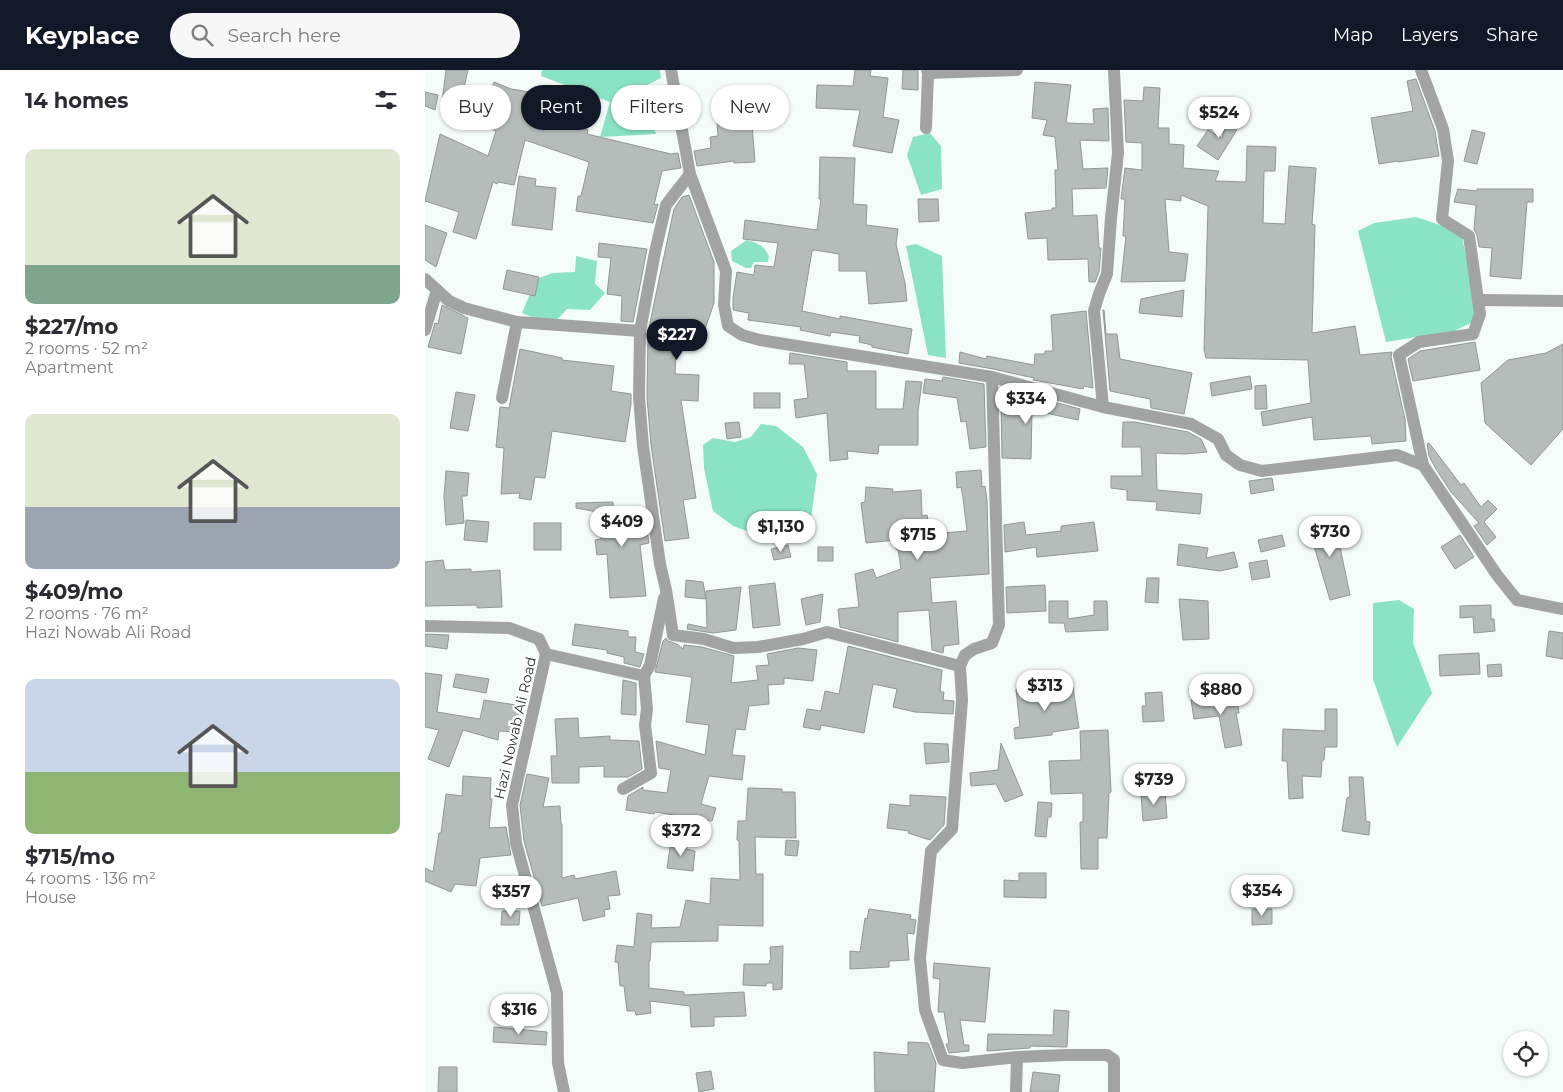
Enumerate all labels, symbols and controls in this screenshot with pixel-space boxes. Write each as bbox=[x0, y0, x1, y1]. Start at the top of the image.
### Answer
search box bbox=[170, 13, 520, 58]
text: Keyplace bbox=[25, 21, 140, 50]
icon: search bbox=[188, 21, 216, 49]
text: Search here bbox=[228, 24, 341, 47]
text: Map bbox=[1333, 24, 1373, 46]
text: Layers bbox=[1401, 24, 1458, 46]
text: Share bbox=[1486, 24, 1538, 46]
chip: Buy bbox=[440, 85, 511, 130]
chip: Rent bbox=[521, 85, 601, 130]
chip: Filters bbox=[611, 85, 701, 130]
chip: New bbox=[711, 85, 789, 130]
icon: filters bbox=[372, 86, 400, 114]
text: 14 homes bbox=[25, 88, 129, 113]
pin: $524 bbox=[1189, 97, 1249, 139]
text: $524 bbox=[1199, 103, 1239, 122]
icon: home bbox=[168, 181, 258, 271]
text: $227/mo bbox=[25, 314, 118, 339]
pin: $227 bbox=[647, 318, 707, 361]
text: $227 bbox=[657, 325, 697, 344]
text: 2 rooms · 52 m² bbox=[25, 339, 148, 358]
text: Apartment bbox=[25, 358, 114, 377]
pin: $334 bbox=[996, 382, 1056, 425]
text: $334 bbox=[1006, 389, 1046, 408]
icon: home bbox=[168, 446, 258, 536]
pin: $409 bbox=[592, 506, 652, 548]
pin: $1,130 bbox=[740, 510, 822, 553]
text: $409 bbox=[601, 512, 643, 531]
pin: $730 bbox=[1300, 516, 1360, 558]
text: $1,130 bbox=[758, 517, 804, 536]
pin: $715 bbox=[888, 518, 948, 561]
text: $730 bbox=[1310, 522, 1350, 541]
text: $715 bbox=[900, 525, 936, 544]
text: $409/mo bbox=[25, 579, 123, 604]
text: 2 rooms · 76 m² bbox=[25, 604, 149, 623]
text: Hazi Nowab Ali Road bbox=[25, 623, 191, 642]
street label: Hazi Nowab Ali Road bbox=[490, 655, 540, 801]
pin: $313 bbox=[1015, 670, 1075, 712]
pin: $880 bbox=[1191, 674, 1251, 716]
text: $313 bbox=[1027, 676, 1063, 695]
text: $880 bbox=[1200, 680, 1242, 699]
icon: home bbox=[168, 711, 258, 801]
pin: $739 bbox=[1124, 764, 1184, 806]
text: $739 bbox=[1134, 770, 1174, 789]
pin: $372 bbox=[651, 814, 711, 857]
text: $372 bbox=[662, 821, 700, 840]
text: $715/mo bbox=[25, 844, 115, 869]
text: 4 rooms · 136 m² bbox=[25, 869, 156, 888]
pin: $354 bbox=[1232, 874, 1292, 917]
pin: $357 bbox=[481, 876, 541, 918]
text: $354 bbox=[1242, 881, 1282, 900]
text: $357 bbox=[492, 882, 530, 901]
text: House bbox=[25, 888, 76, 907]
pin: $316 bbox=[489, 994, 549, 1036]
text: $316 bbox=[501, 1000, 537, 1019]
map controls bbox=[1503, 1031, 1548, 1076]
button: locate bbox=[1503, 1031, 1548, 1076]

